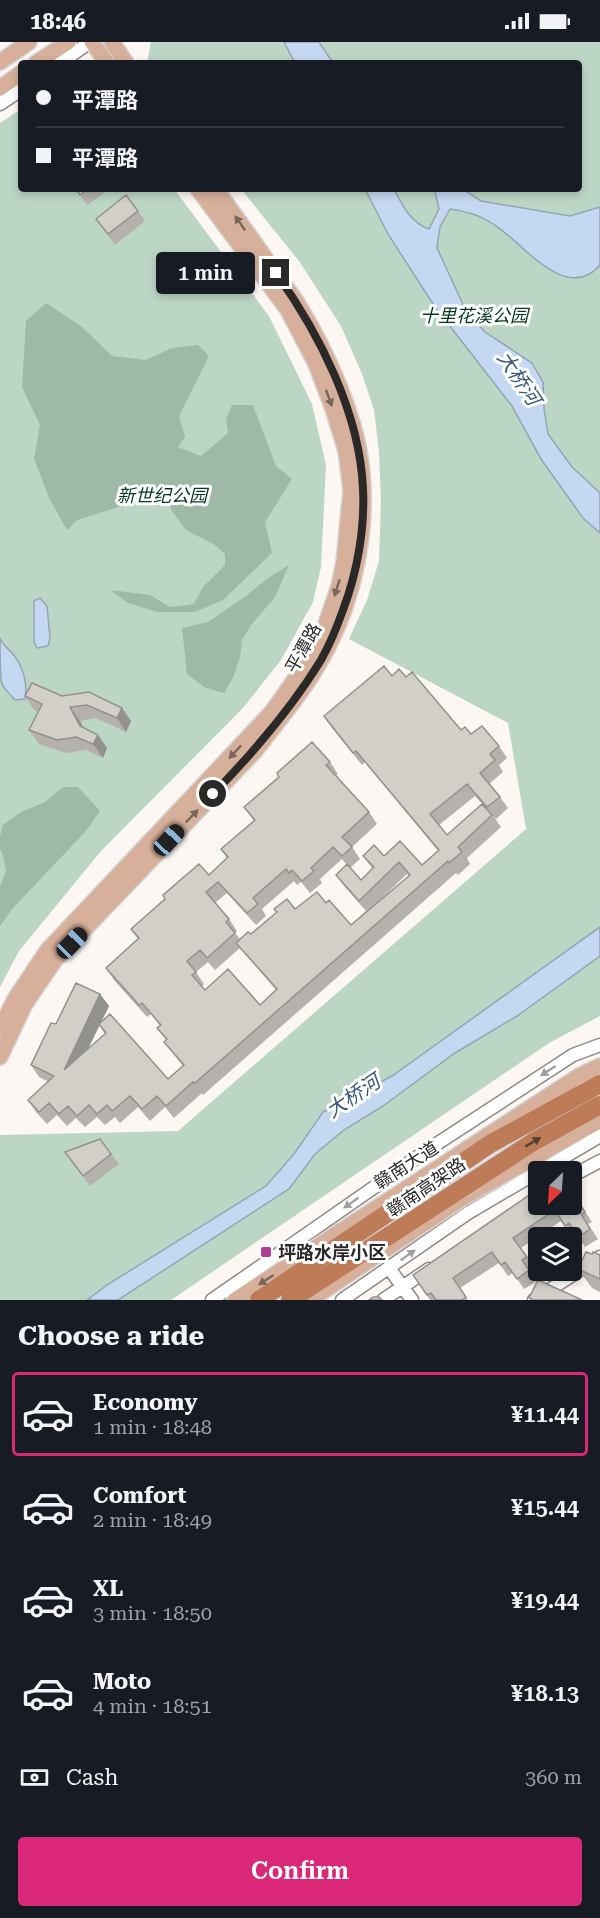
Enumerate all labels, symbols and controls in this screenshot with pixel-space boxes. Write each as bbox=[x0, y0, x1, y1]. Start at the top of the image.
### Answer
text: 18:46 bbox=[30, 9, 86, 34]
text: 平潭路 bbox=[72, 88, 138, 113]
text: 平潭路 bbox=[72, 146, 138, 171]
one-way arrow bbox=[235, 216, 247, 231]
callout: 1 min bbox=[156, 252, 255, 294]
route end bbox=[262, 259, 289, 286]
text: 1 min bbox=[178, 261, 233, 285]
park label: 十里花溪公园 bbox=[420, 305, 531, 326]
water label: 大桥河 bbox=[492, 346, 548, 413]
one-way arrow bbox=[324, 389, 334, 407]
park label: 新世纪公园 bbox=[117, 485, 210, 506]
one-way arrow bbox=[332, 579, 341, 597]
street label: 平潭路 bbox=[281, 619, 325, 677]
one-way arrow bbox=[228, 744, 242, 759]
route start bbox=[199, 780, 226, 807]
one-way arrow bbox=[185, 809, 199, 824]
car bbox=[150, 821, 188, 859]
car bbox=[53, 924, 91, 962]
one-way arrow bbox=[540, 1065, 556, 1076]
water label: 大桥河 bbox=[321, 1067, 388, 1123]
street label: 赣南大道 bbox=[370, 1137, 442, 1193]
one-way arrow bbox=[525, 1137, 541, 1148]
street label: 赣南高架路 bbox=[383, 1153, 469, 1221]
north arrow bbox=[528, 1161, 582, 1215]
map controls bbox=[528, 1161, 582, 1281]
one-way arrow bbox=[344, 1197, 360, 1209]
button: layers bbox=[528, 1227, 582, 1281]
place label: 坪路水岸小区 bbox=[278, 1242, 386, 1263]
marker: 坪路水岸小区 bbox=[259, 1245, 273, 1259]
one-way arrow bbox=[399, 1249, 415, 1261]
one-way arrow bbox=[258, 1275, 274, 1286]
text: Choose a ride bbox=[18, 1320, 204, 1352]
icon: car bbox=[21, 1387, 75, 1441]
text: Economy bbox=[93, 1390, 197, 1415]
text: ¥11.44 bbox=[511, 1402, 579, 1427]
text: 1 min · 18:48 bbox=[93, 1415, 212, 1439]
icon: car bbox=[21, 1480, 75, 1534]
text: Comfort bbox=[93, 1483, 186, 1508]
text: ¥15.44 bbox=[511, 1495, 579, 1520]
text: 2 min · 18:49 bbox=[93, 1508, 212, 1532]
icon: car bbox=[21, 1573, 75, 1627]
text: XL bbox=[93, 1576, 123, 1601]
text: ¥19.44 bbox=[511, 1588, 579, 1613]
text: 3 min · 18:50 bbox=[93, 1601, 212, 1625]
icon: car bbox=[21, 1666, 75, 1720]
text: Moto bbox=[93, 1669, 151, 1694]
text: ¥18.13 bbox=[511, 1681, 579, 1706]
text: 4 min · 18:51 bbox=[93, 1694, 212, 1718]
icon: cash bbox=[18, 1761, 51, 1794]
text: Cash bbox=[66, 1765, 118, 1790]
text: 360 m bbox=[525, 1765, 582, 1789]
button: Confirm bbox=[18, 1837, 582, 1906]

